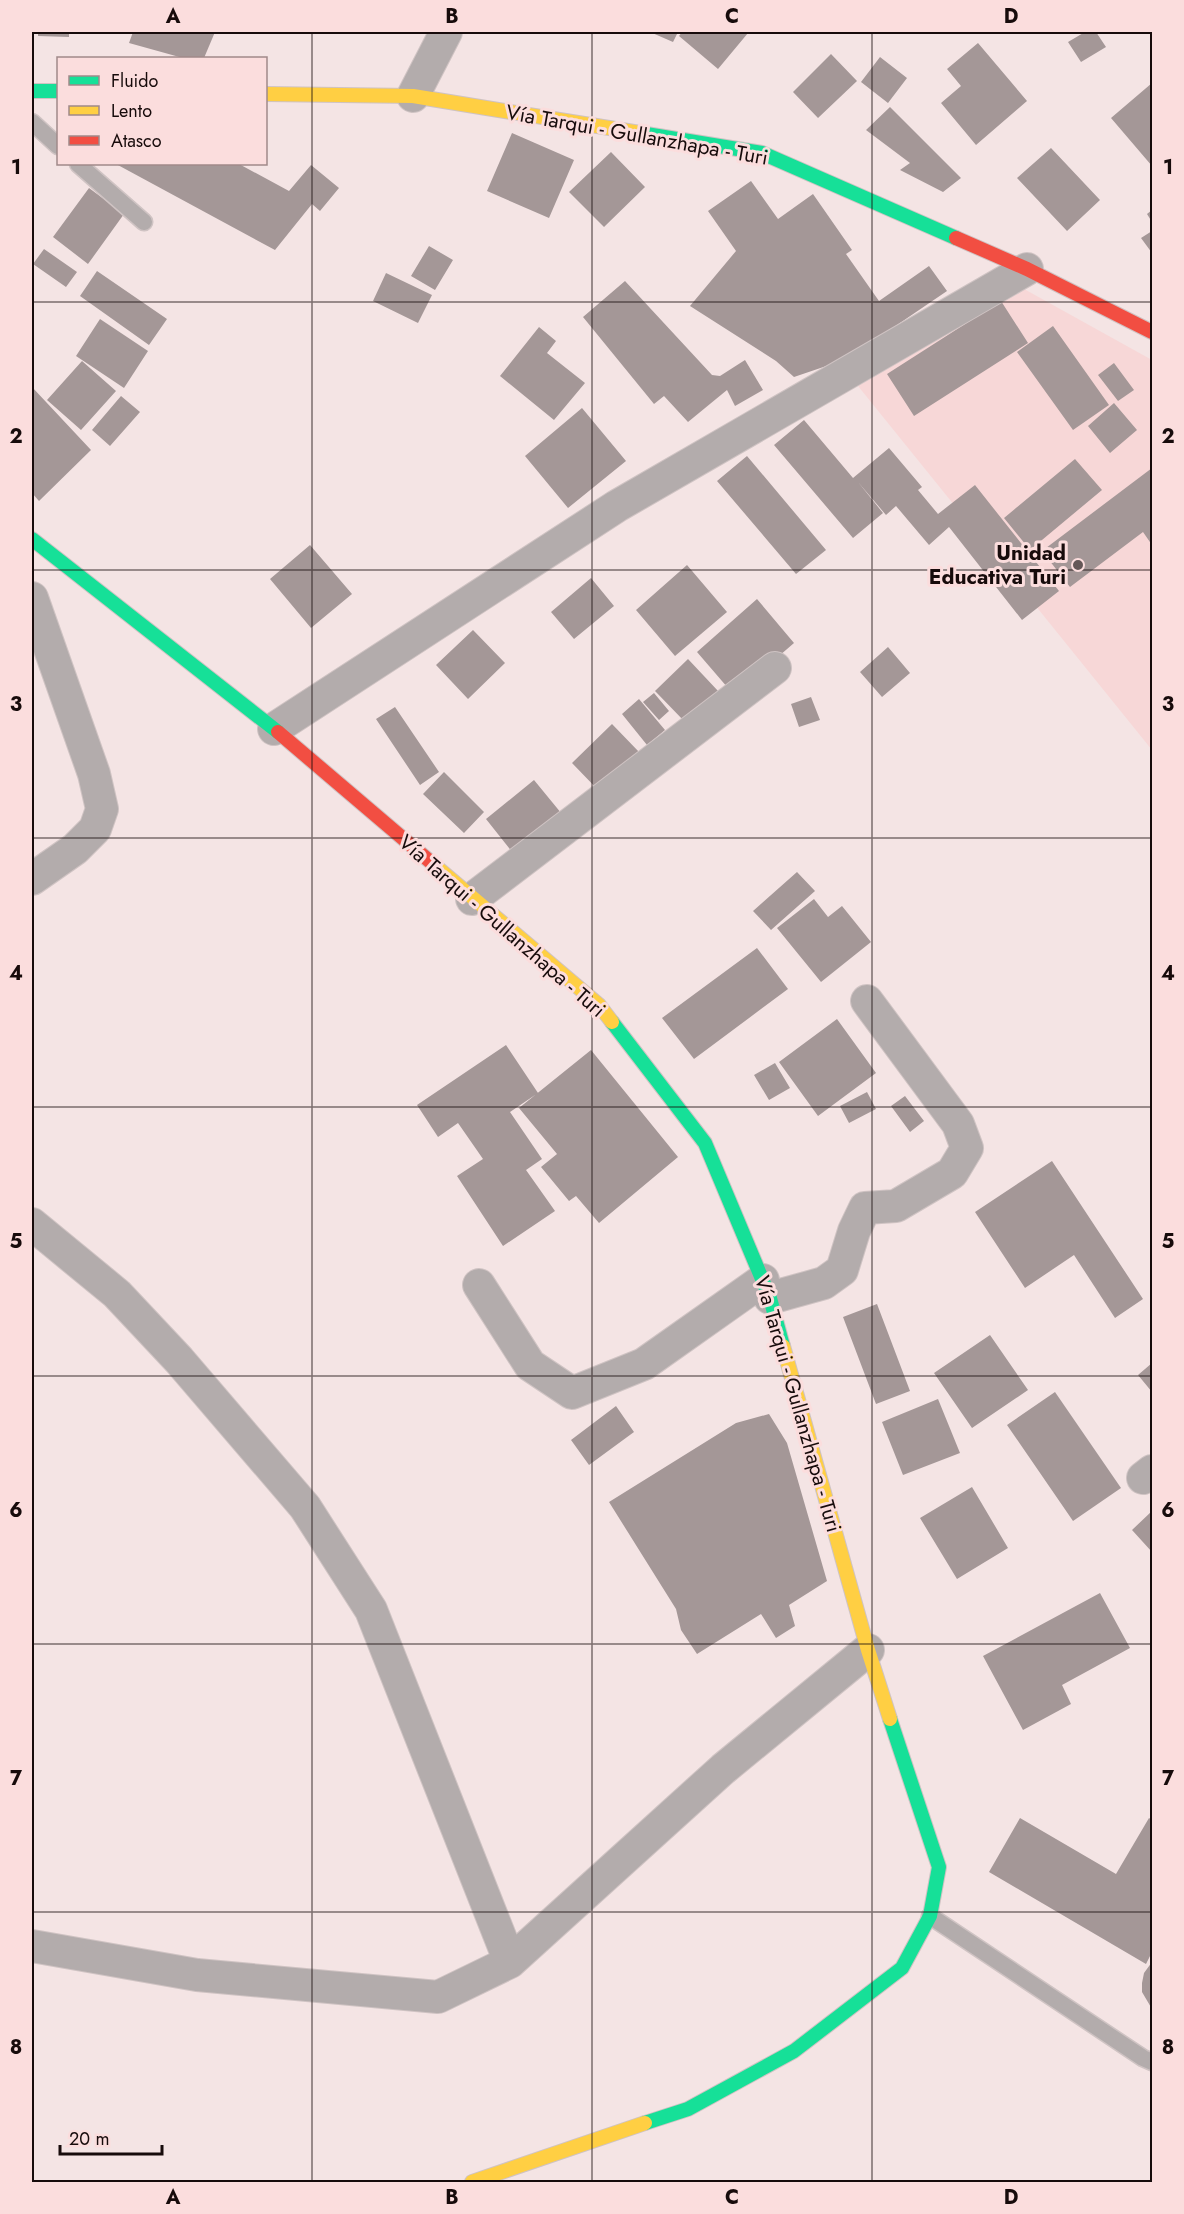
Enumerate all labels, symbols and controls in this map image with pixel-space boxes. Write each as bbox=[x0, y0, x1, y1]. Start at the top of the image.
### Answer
text: A bbox=[165, 2, 181, 31]
text: B bbox=[445, 2, 459, 31]
text: C bbox=[725, 2, 739, 31]
text: D bbox=[1004, 2, 1018, 31]
legend bbox=[57, 57, 267, 165]
text: Fluido bbox=[111, 68, 159, 94]
street label: Vía Tarqui - Gullanzhapa - Turi bbox=[504, 97, 770, 173]
text: Lento bbox=[111, 98, 152, 124]
text: Atasco bbox=[111, 128, 162, 154]
text: 1 bbox=[11, 153, 21, 182]
text: 1 bbox=[1163, 153, 1173, 182]
text: 2 bbox=[9, 422, 23, 451]
text: 2 bbox=[1161, 422, 1175, 451]
place label: Unidad Educativa Turi bbox=[929, 538, 1066, 592]
marker: Unidad Educativa Turi bbox=[1071, 558, 1085, 572]
text: 3 bbox=[10, 690, 22, 719]
text: 3 bbox=[1162, 690, 1174, 719]
street label: Vía Tarqui - Gullanzhapa - Turi bbox=[392, 828, 612, 1024]
text: 4 bbox=[9, 959, 23, 988]
text: 4 bbox=[1161, 959, 1175, 988]
text: 5 bbox=[10, 1227, 23, 1256]
text: 5 bbox=[1162, 1227, 1175, 1256]
street label: Vía Tarqui - Gullanzhapa - Turi bbox=[747, 1272, 849, 1536]
text: 6 bbox=[9, 1496, 23, 1525]
text: 6 bbox=[1161, 1496, 1175, 1525]
text: 7 bbox=[10, 1764, 23, 1793]
text: 7 bbox=[1162, 1764, 1175, 1793]
text: 8 bbox=[10, 2033, 22, 2062]
text: 8 bbox=[1162, 2033, 1174, 2062]
scale bar bbox=[60, 2118, 162, 2156]
text: 20 m bbox=[69, 2126, 109, 2152]
text: A bbox=[165, 2183, 181, 2212]
text: B bbox=[445, 2183, 459, 2212]
text: C bbox=[725, 2183, 739, 2212]
text: D bbox=[1004, 2183, 1018, 2212]

